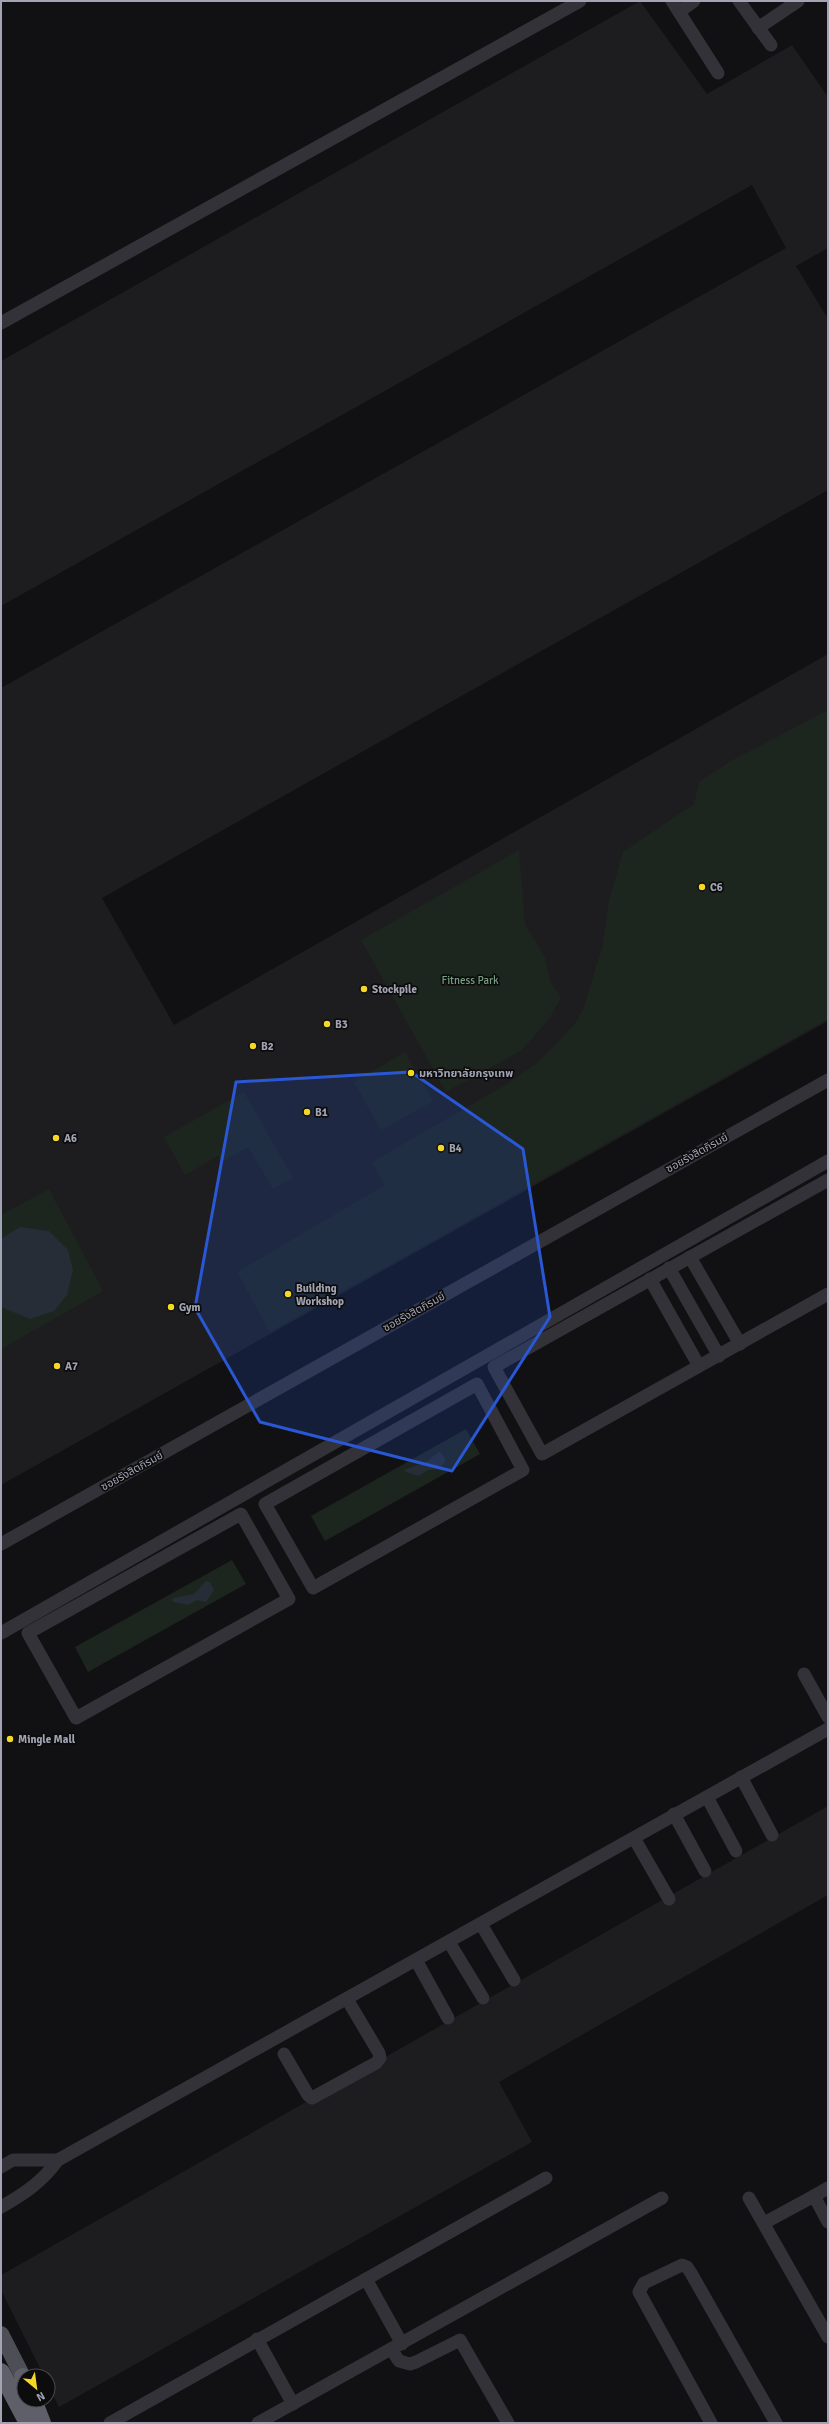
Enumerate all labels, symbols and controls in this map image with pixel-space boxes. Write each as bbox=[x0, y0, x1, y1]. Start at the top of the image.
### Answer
place label: C6 bbox=[710, 881, 723, 894]
marker: C6 bbox=[697, 882, 707, 892]
park label: Fitness Park bbox=[441, 974, 499, 987]
place label: Stockpile bbox=[372, 983, 417, 996]
marker: Stockpile bbox=[359, 984, 369, 994]
place label: B3 bbox=[335, 1018, 348, 1031]
marker: B3 bbox=[322, 1019, 332, 1029]
place label: B2 bbox=[261, 1040, 274, 1053]
marker: B2 bbox=[248, 1041, 258, 1051]
place label: มหาวิทยาลัยกรุงเทพ bbox=[419, 1067, 513, 1080]
marker: มหาวิทยาลัยกรุงเทพ bbox=[406, 1068, 416, 1078]
place label: B1 bbox=[315, 1106, 328, 1119]
marker: B1 bbox=[302, 1107, 312, 1117]
street label: ซอยรังสิตภิรมย์ bbox=[664, 1131, 730, 1175]
place label: A6 bbox=[64, 1132, 77, 1145]
marker: A6 bbox=[51, 1133, 61, 1143]
place label: B4 bbox=[449, 1142, 462, 1155]
marker: B4 bbox=[436, 1143, 446, 1153]
place label: Building Workshop bbox=[296, 1282, 344, 1308]
marker: Building Workshop bbox=[283, 1289, 293, 1299]
street label: ซอยรังสิตภิรมย์ bbox=[381, 1290, 447, 1334]
place label: Gym bbox=[179, 1301, 201, 1314]
marker: Gym bbox=[166, 1302, 176, 1312]
place label: A7 bbox=[65, 1360, 78, 1373]
marker: A7 bbox=[52, 1361, 62, 1371]
street label: ซอยรังสิตภิรมย์ bbox=[99, 1449, 165, 1493]
place label: Mingle Mall bbox=[18, 1733, 76, 1746]
marker: Mingle Mall bbox=[5, 1734, 15, 1744]
north arrow bbox=[16, 2368, 56, 2408]
text: N bbox=[34, 2389, 47, 2404]

